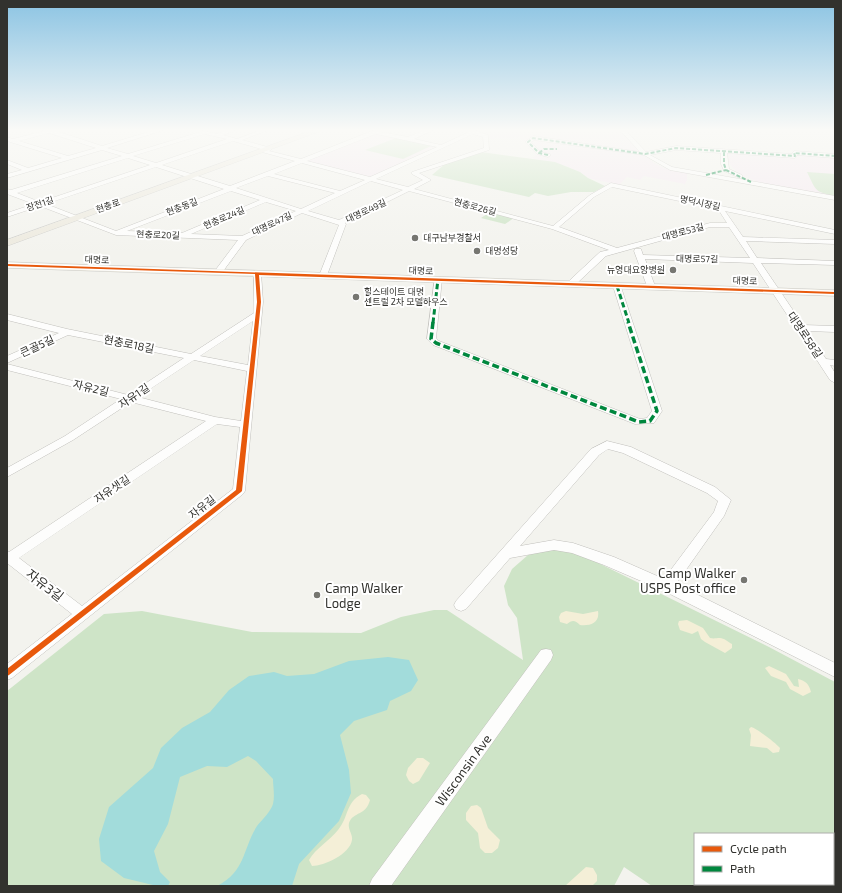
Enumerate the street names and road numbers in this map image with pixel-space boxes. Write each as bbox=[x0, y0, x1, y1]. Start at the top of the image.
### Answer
street label: 명덕시장길 bbox=[679, 193, 721, 212]
street label: 장전1길 bbox=[25, 194, 55, 213]
street label: 현충동길 bbox=[164, 195, 199, 218]
street label: 현충로 bbox=[94, 196, 121, 215]
street label: 대명로49길 bbox=[344, 196, 388, 225]
street label: 현충로26길 bbox=[453, 196, 497, 217]
street label: 현충로24길 bbox=[202, 204, 246, 231]
street label: 대명로47길 bbox=[250, 209, 294, 238]
street label: 대명로53길 bbox=[661, 221, 705, 242]
street label: 현충로20길 bbox=[136, 228, 180, 241]
street label: 대명로57길 bbox=[676, 253, 718, 264]
street label: 대명로 bbox=[84, 254, 110, 265]
street label: 대명로 bbox=[408, 265, 434, 276]
street label: 대명로 bbox=[732, 275, 758, 286]
street label: 대명로58길 bbox=[785, 309, 826, 360]
street label: 큰골5길 bbox=[18, 332, 56, 359]
street label: 현충로18길 bbox=[103, 332, 156, 355]
street label: 자유2길 bbox=[72, 377, 110, 398]
street label: 자유1길 bbox=[116, 380, 152, 411]
street label: 자유샛길 bbox=[91, 472, 132, 505]
street label: 자유길 bbox=[186, 492, 218, 521]
street label: 자유3길 bbox=[23, 565, 67, 605]
street label: Wisconsin Ave bbox=[432, 731, 494, 809]

